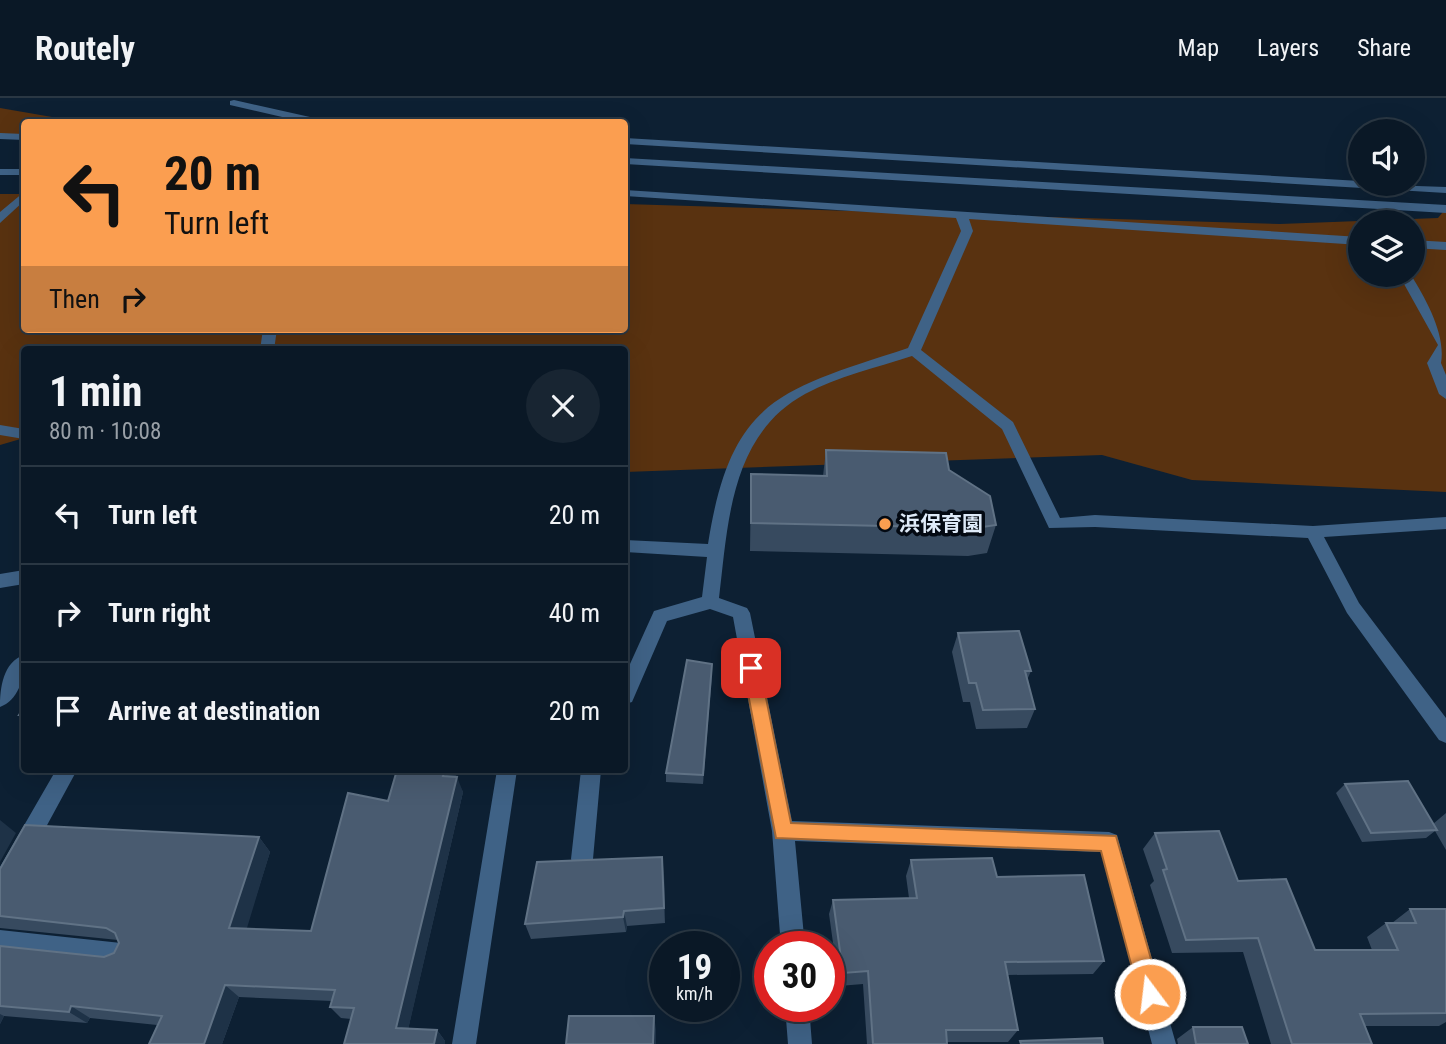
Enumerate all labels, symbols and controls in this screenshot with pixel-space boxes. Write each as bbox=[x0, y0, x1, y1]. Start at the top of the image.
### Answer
text: Routely bbox=[35, 29, 135, 68]
text: Map bbox=[1178, 34, 1219, 62]
text: Layers bbox=[1257, 34, 1319, 62]
text: Share bbox=[1357, 34, 1411, 62]
map controls bbox=[1348, 119, 1425, 287]
button: sound bbox=[1348, 119, 1425, 196]
text: 20 m bbox=[164, 145, 261, 202]
icon: left bbox=[49, 147, 140, 238]
text: Turn left bbox=[164, 204, 269, 242]
button: layers bbox=[1348, 210, 1425, 287]
icon: right bbox=[114, 280, 152, 318]
text: Then bbox=[49, 284, 100, 314]
text: 1 min bbox=[49, 367, 142, 416]
button: close bbox=[526, 369, 600, 443]
text: 80 m · 10:08 bbox=[49, 418, 161, 445]
icon: left bbox=[49, 496, 87, 534]
text: Turn left bbox=[108, 500, 197, 530]
text: 20 m bbox=[549, 500, 600, 530]
place label: 浜保育園 bbox=[899, 512, 983, 536]
marker: 浜保育園 bbox=[877, 516, 893, 532]
icon: right bbox=[49, 594, 87, 632]
text: Turn right bbox=[108, 598, 210, 628]
text: 40 m bbox=[549, 598, 600, 628]
pin bbox=[721, 638, 781, 698]
icon: arrive bbox=[732, 649, 770, 687]
icon: arrive bbox=[49, 692, 87, 730]
text: Arrive at destination bbox=[108, 696, 320, 726]
text: 20 m bbox=[549, 696, 600, 726]
speed limit sign: 30 bbox=[754, 931, 845, 1022]
text: 19 bbox=[677, 947, 712, 988]
position arrow bbox=[1113, 957, 1187, 1031]
text: km/h bbox=[676, 983, 713, 1004]

